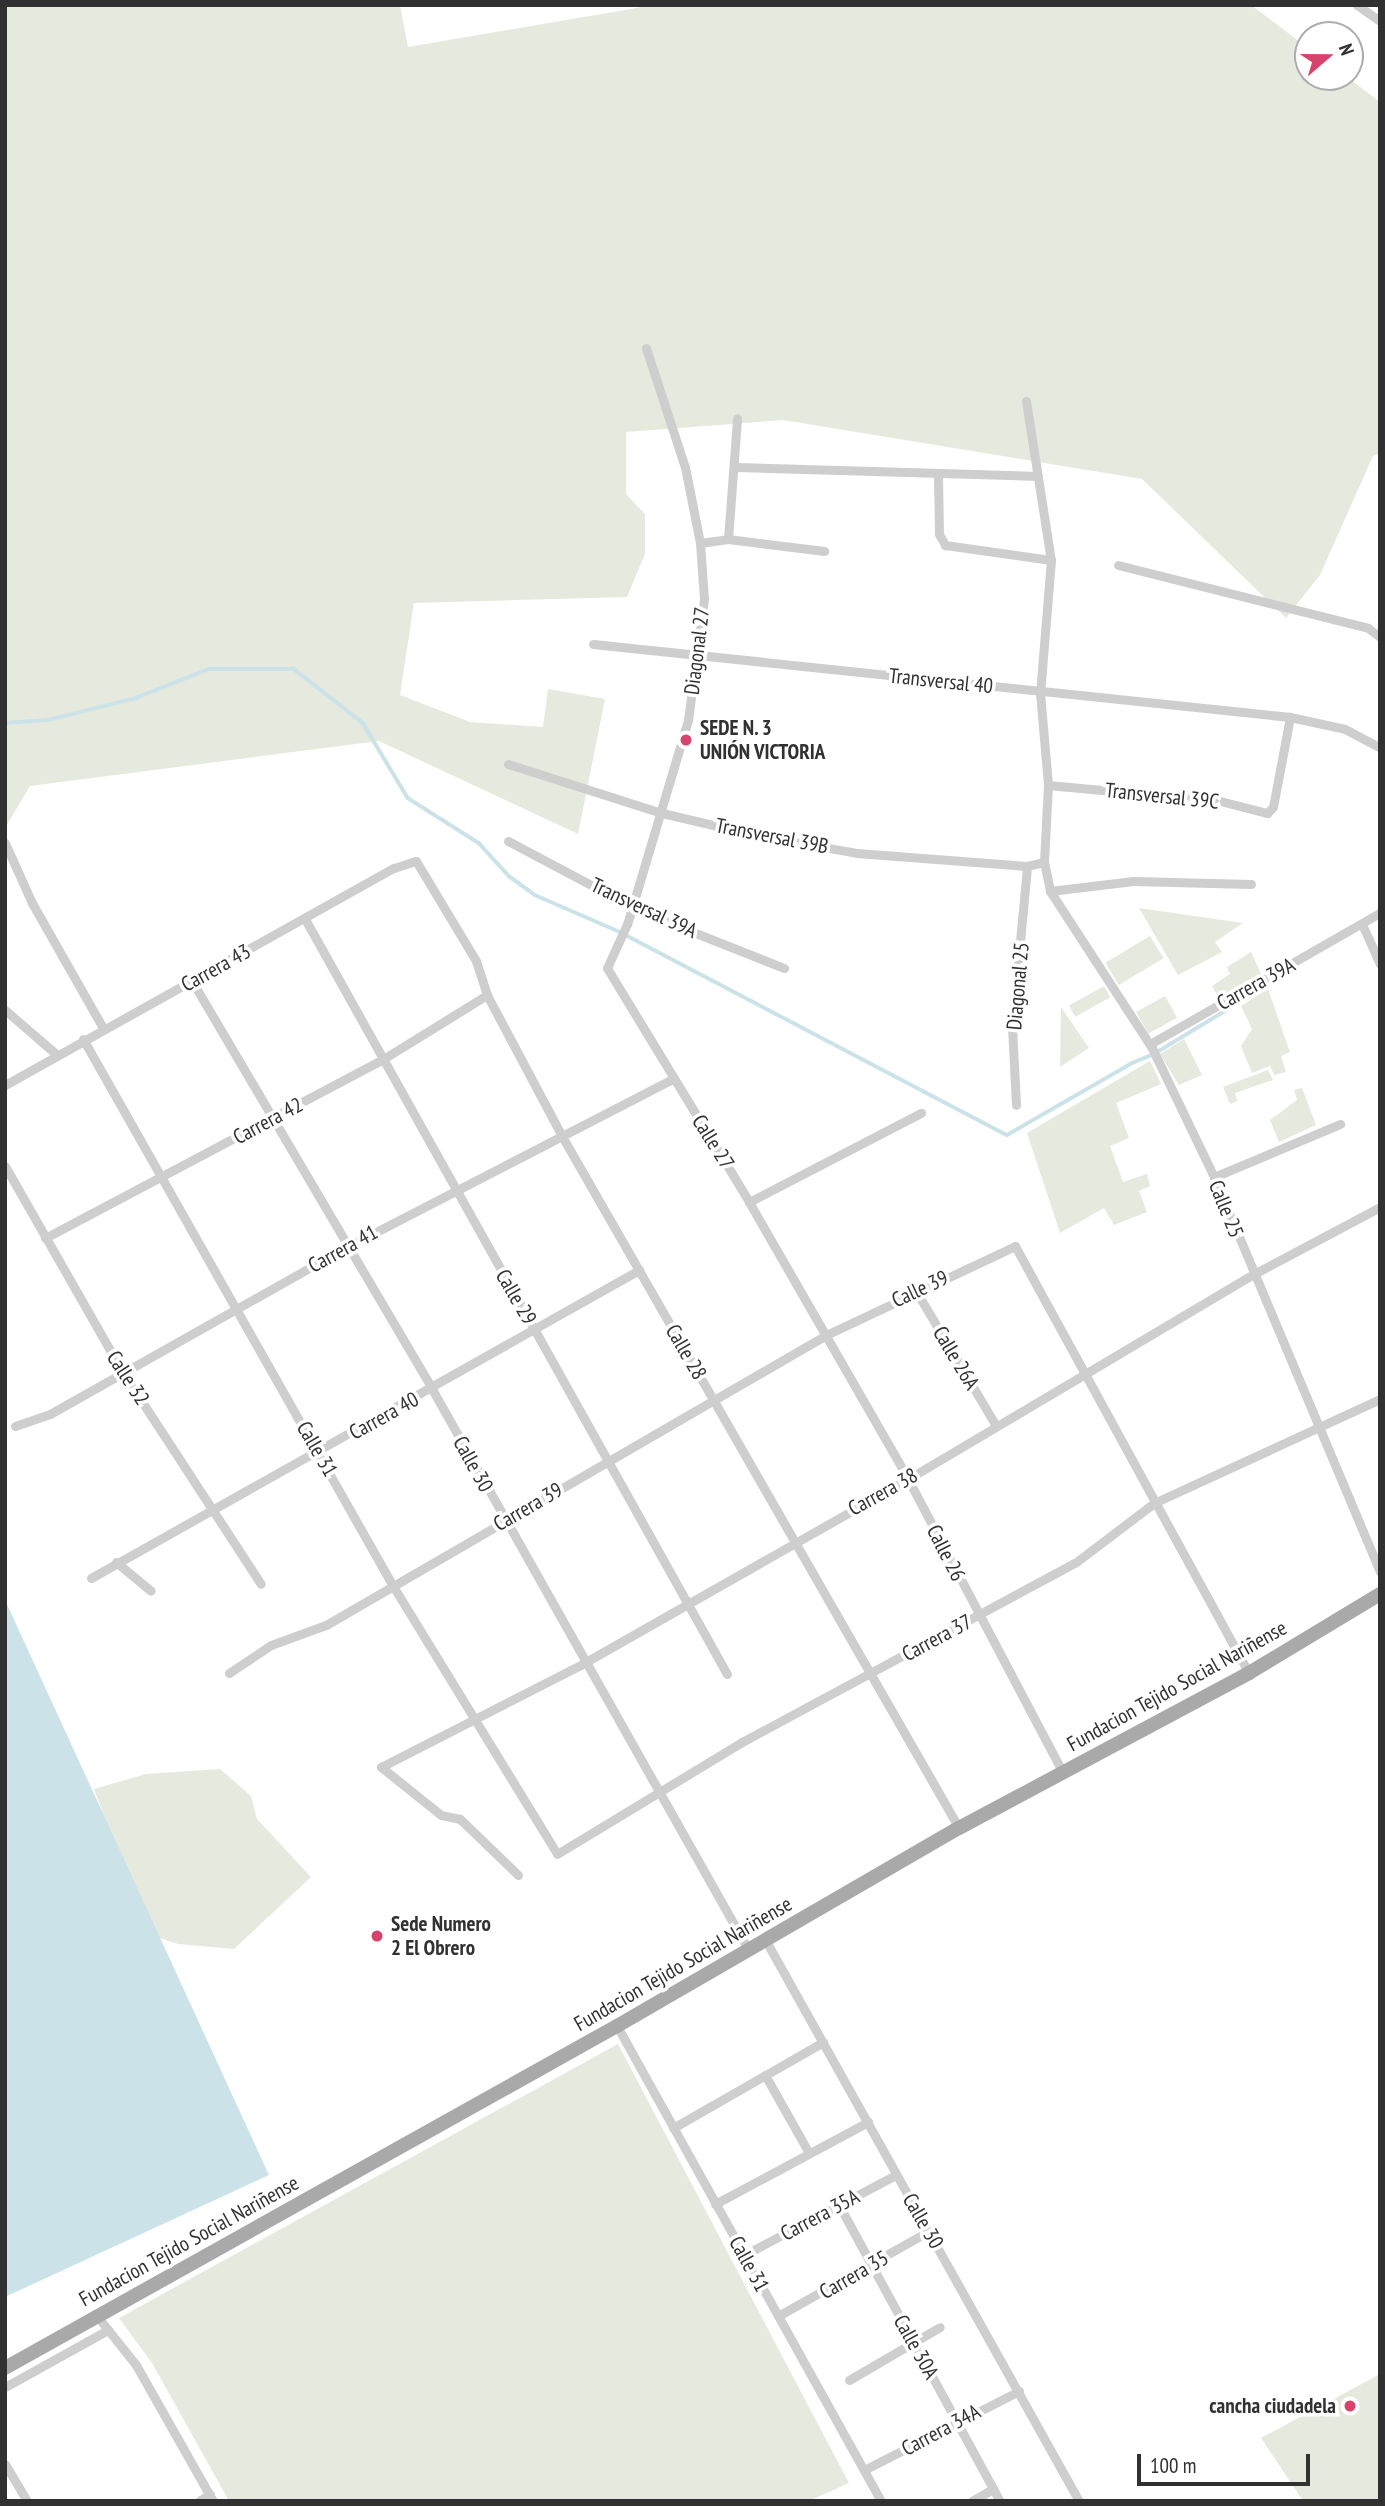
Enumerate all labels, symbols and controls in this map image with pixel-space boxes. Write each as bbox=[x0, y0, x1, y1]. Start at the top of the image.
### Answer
north arrow bbox=[1294, 21, 1364, 91]
text: N bbox=[1334, 41, 1360, 58]
street label: Diagonal 27 bbox=[679, 606, 715, 696]
street label: Transversal 40 bbox=[888, 663, 994, 699]
place label: SEDE N. 3 UNIÓN VICTORIA bbox=[700, 715, 826, 765]
marker: SEDE N. 3 UNIÓN VICTORIA bbox=[678, 732, 694, 748]
street label: Transversal 39C bbox=[1104, 778, 1220, 814]
street label: Transversal 39B bbox=[714, 813, 830, 859]
street label: Transversal 39A bbox=[587, 872, 701, 944]
street label: Carrera 43 bbox=[177, 939, 255, 997]
street label: Diagonal 25 bbox=[1002, 941, 1034, 1031]
street label: Carrera 39A bbox=[1213, 952, 1299, 1016]
street label: Carrera 42 bbox=[229, 1092, 307, 1150]
street label: Calle 27 bbox=[687, 1110, 739, 1174]
street label: Calle 25 bbox=[1203, 1177, 1249, 1241]
street label: Carrera 41 bbox=[304, 1220, 382, 1278]
street label: Calle 29 bbox=[490, 1265, 542, 1329]
street label: Calle 39 bbox=[888, 1265, 952, 1313]
street label: Calle 28 bbox=[660, 1320, 712, 1384]
street label: Calle 26A bbox=[927, 1322, 985, 1394]
street label: Calle 32 bbox=[101, 1346, 155, 1410]
street label: Carrera 40 bbox=[345, 1387, 423, 1445]
street label: Calle 31 bbox=[291, 1417, 343, 1481]
street label: Calle 30 bbox=[448, 1432, 498, 1496]
street label: Carrera 38 bbox=[844, 1463, 922, 1521]
street label: Carrera 39 bbox=[489, 1477, 567, 1537]
street label: Calle 26 bbox=[921, 1521, 971, 1585]
street label: Carrera 37 bbox=[898, 1609, 976, 1667]
street label: Fundacion Tejido Social Nariñense bbox=[1063, 1615, 1291, 1757]
street label: Fundacion Tejido Social Nariñense bbox=[569, 1891, 797, 2037]
place label: Sede Numero 2 El Obrero bbox=[391, 1911, 491, 1961]
marker: Sede Numero 2 El Obrero bbox=[369, 1928, 385, 1944]
street label: Fundacion Tejido Social Nariñense bbox=[75, 2170, 303, 2312]
street label: Carrera 35A bbox=[776, 2184, 864, 2246]
street label: Calle 30 bbox=[897, 2189, 949, 2253]
street label: Calle 31 bbox=[724, 2232, 774, 2296]
street label: Carrera 35 bbox=[815, 2245, 893, 2305]
street label: Calle 30A bbox=[888, 2311, 944, 2383]
place label: cancha ciudadela bbox=[1209, 2393, 1336, 2419]
marker: cancha ciudadela bbox=[1342, 2398, 1358, 2414]
street label: Carrera 34A bbox=[897, 2399, 985, 2461]
scale bar bbox=[1140, 2440, 1313, 2484]
text: 100 m bbox=[1150, 2452, 1196, 2479]

